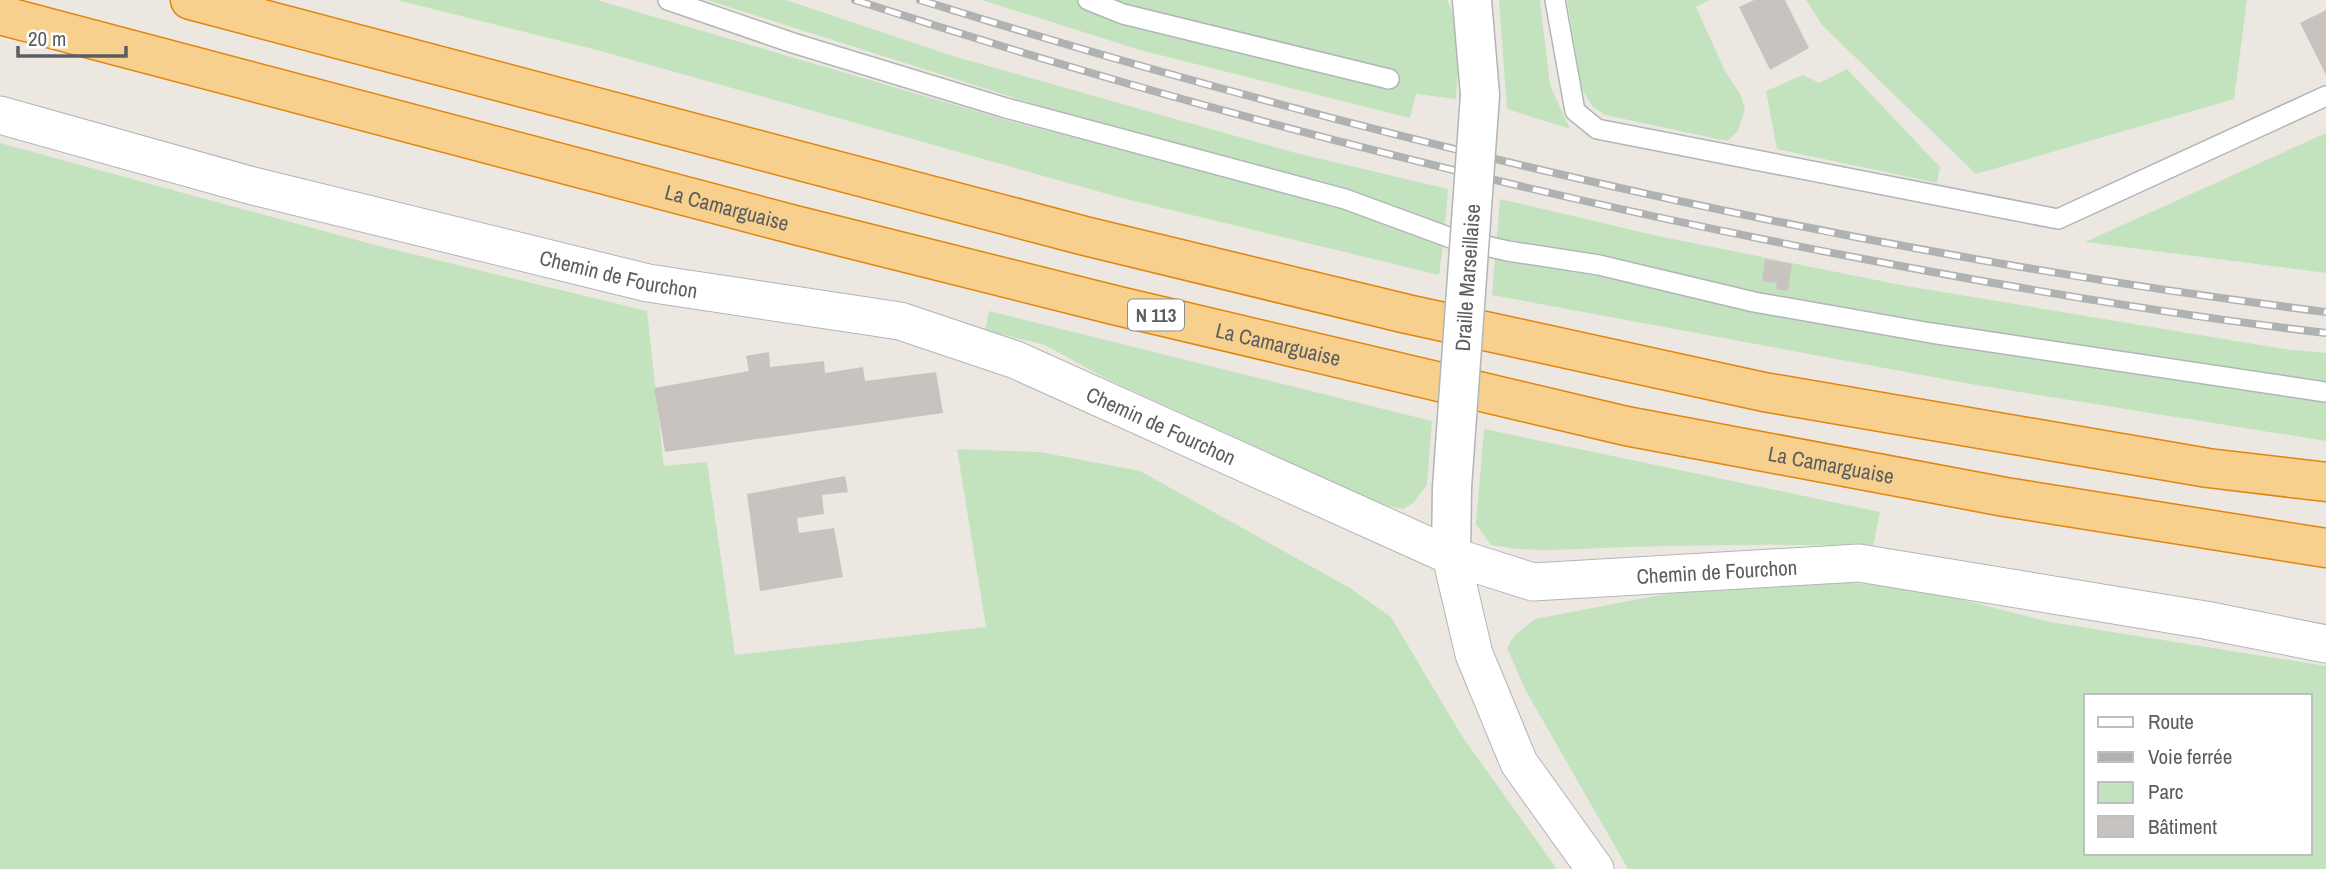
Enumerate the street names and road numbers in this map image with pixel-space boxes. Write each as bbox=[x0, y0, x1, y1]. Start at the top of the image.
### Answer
street label: La Camarguaise bbox=[662, 177, 792, 237]
street label: Draille Marseillaise bbox=[1447, 203, 1487, 352]
street label: Chemin de Fourchon bbox=[537, 242, 700, 305]
road number: N 113 bbox=[1128, 300, 1184, 330]
street label: La Camarguaise bbox=[1213, 315, 1344, 373]
street label: Chemin de Fourchon bbox=[1082, 379, 1241, 472]
street label: La Camarguaise bbox=[1766, 438, 1896, 490]
street label: Chemin de Fourchon bbox=[1636, 552, 1798, 590]

